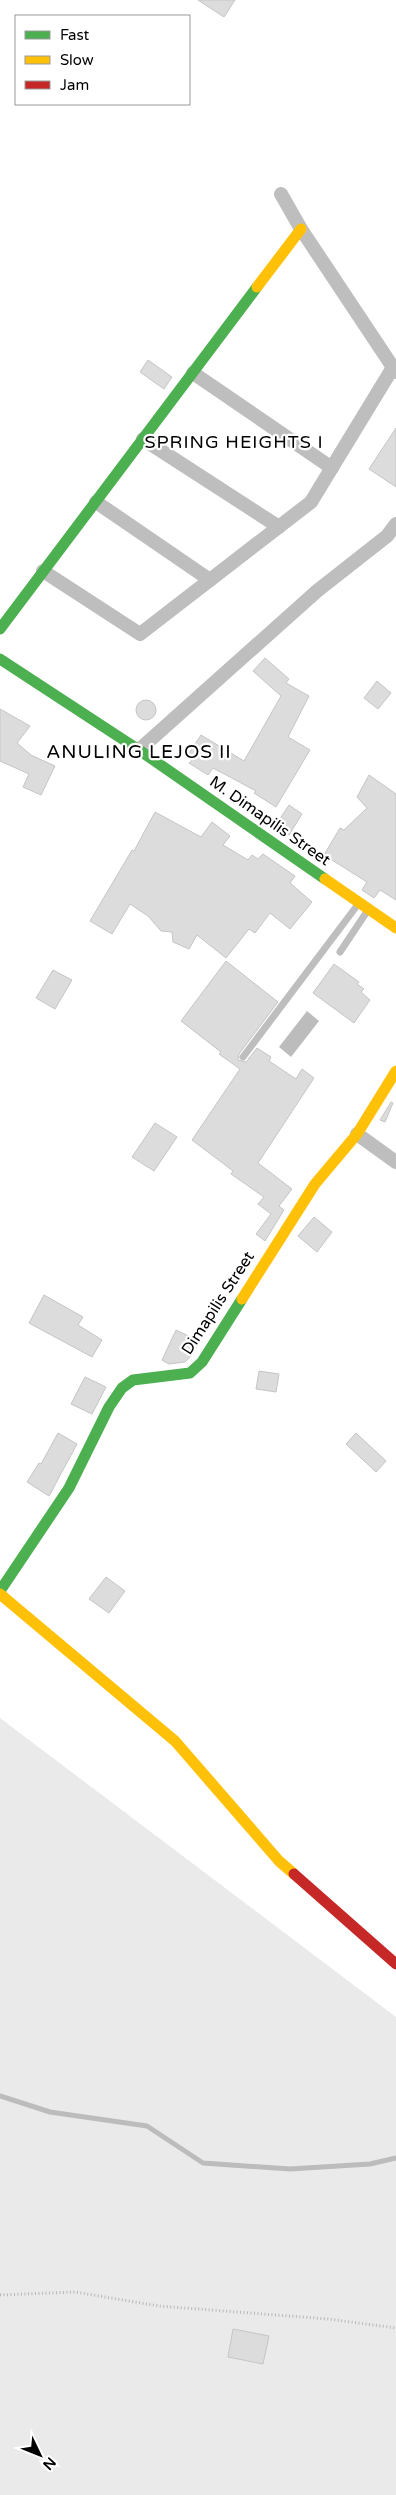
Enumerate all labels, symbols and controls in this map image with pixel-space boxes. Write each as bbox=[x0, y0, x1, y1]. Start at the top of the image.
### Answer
legend bbox=[15, 15, 190, 105]
text: Fast bbox=[60, 26, 90, 44]
text: Slow bbox=[60, 51, 94, 69]
text: Jam bbox=[60, 76, 89, 94]
district label: SPRING HEIGHTS I bbox=[144, 431, 324, 453]
district label: ANULING LEJOS II bbox=[46, 741, 232, 763]
street label: M. Dimapilis Street bbox=[206, 772, 334, 870]
street label: Dimapilis Street bbox=[177, 1248, 259, 1358]
north arrow bbox=[15, 2430, 65, 2480]
text: N bbox=[39, 2454, 59, 2473]

